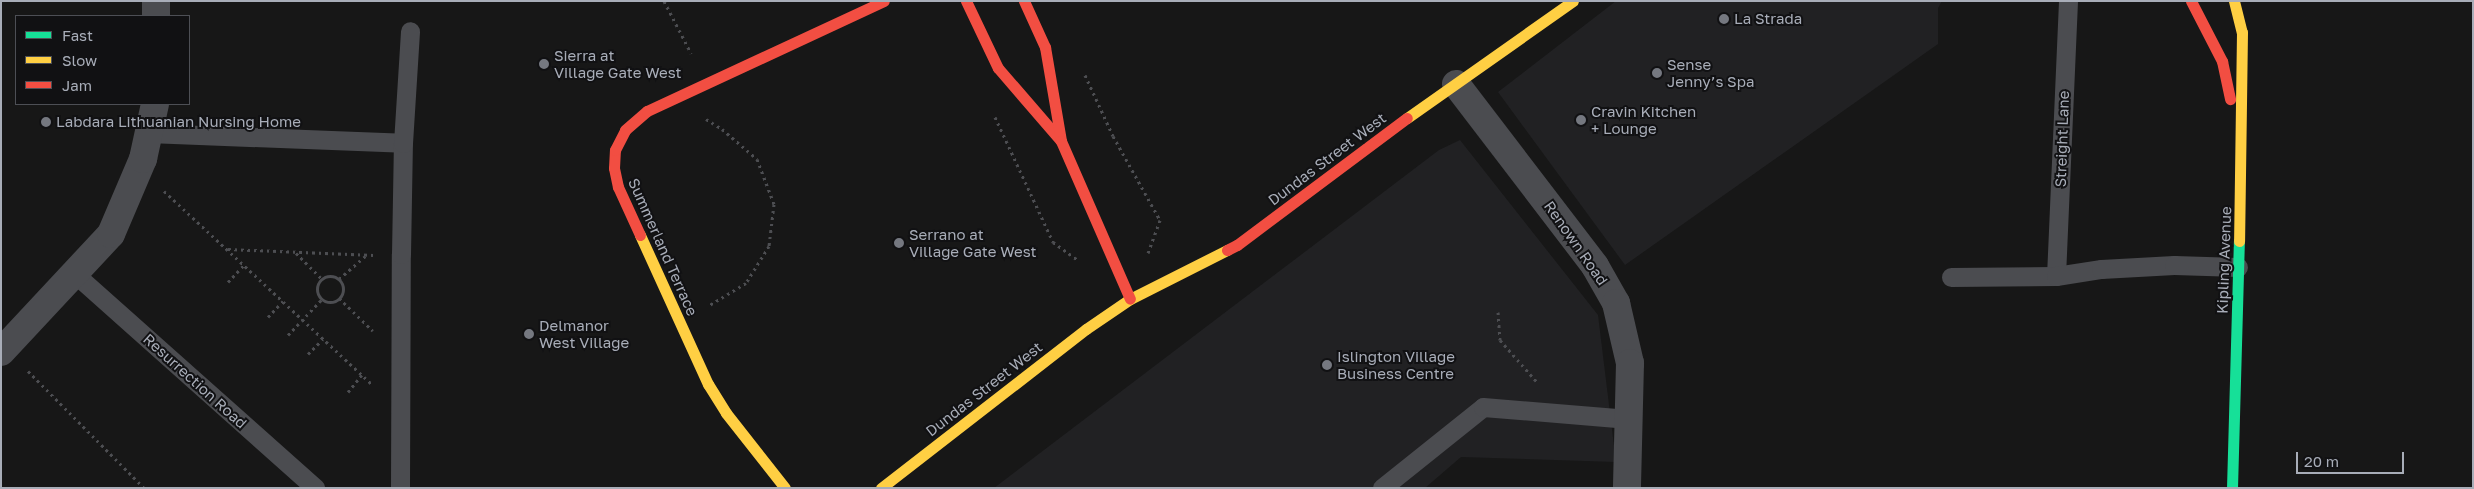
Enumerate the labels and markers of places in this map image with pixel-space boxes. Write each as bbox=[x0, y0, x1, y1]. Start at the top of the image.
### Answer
place label: La Strada bbox=[1734, 10, 1802, 28]
marker: La Strada bbox=[1718, 13, 1730, 25]
place label: Sierra at Village Gate West bbox=[554, 46, 682, 81]
place label: Sense Jenny’s Spa bbox=[1667, 55, 1754, 90]
marker: Sierra at Village Gate West bbox=[538, 58, 550, 70]
marker: Sense Jenny’s Spa bbox=[1651, 67, 1663, 79]
place label: Cravin Kitchen + Lounge bbox=[1591, 102, 1696, 137]
place label: Labdara Lithuanian Nursing Home bbox=[56, 113, 301, 131]
marker: Cravin Kitchen + Lounge bbox=[1575, 114, 1587, 126]
marker: Labdara Lithuanian Nursing Home bbox=[40, 116, 52, 128]
place label: Serrano at Village Gate West bbox=[909, 225, 1037, 260]
marker: Serrano at Village Gate West bbox=[893, 237, 905, 249]
place label: Delmanor West Village bbox=[539, 316, 629, 351]
marker: Delmanor West Village bbox=[523, 328, 535, 340]
place label: Islington Village Business Centre bbox=[1337, 347, 1455, 382]
marker: Islington Village Business Centre bbox=[1321, 359, 1333, 371]

